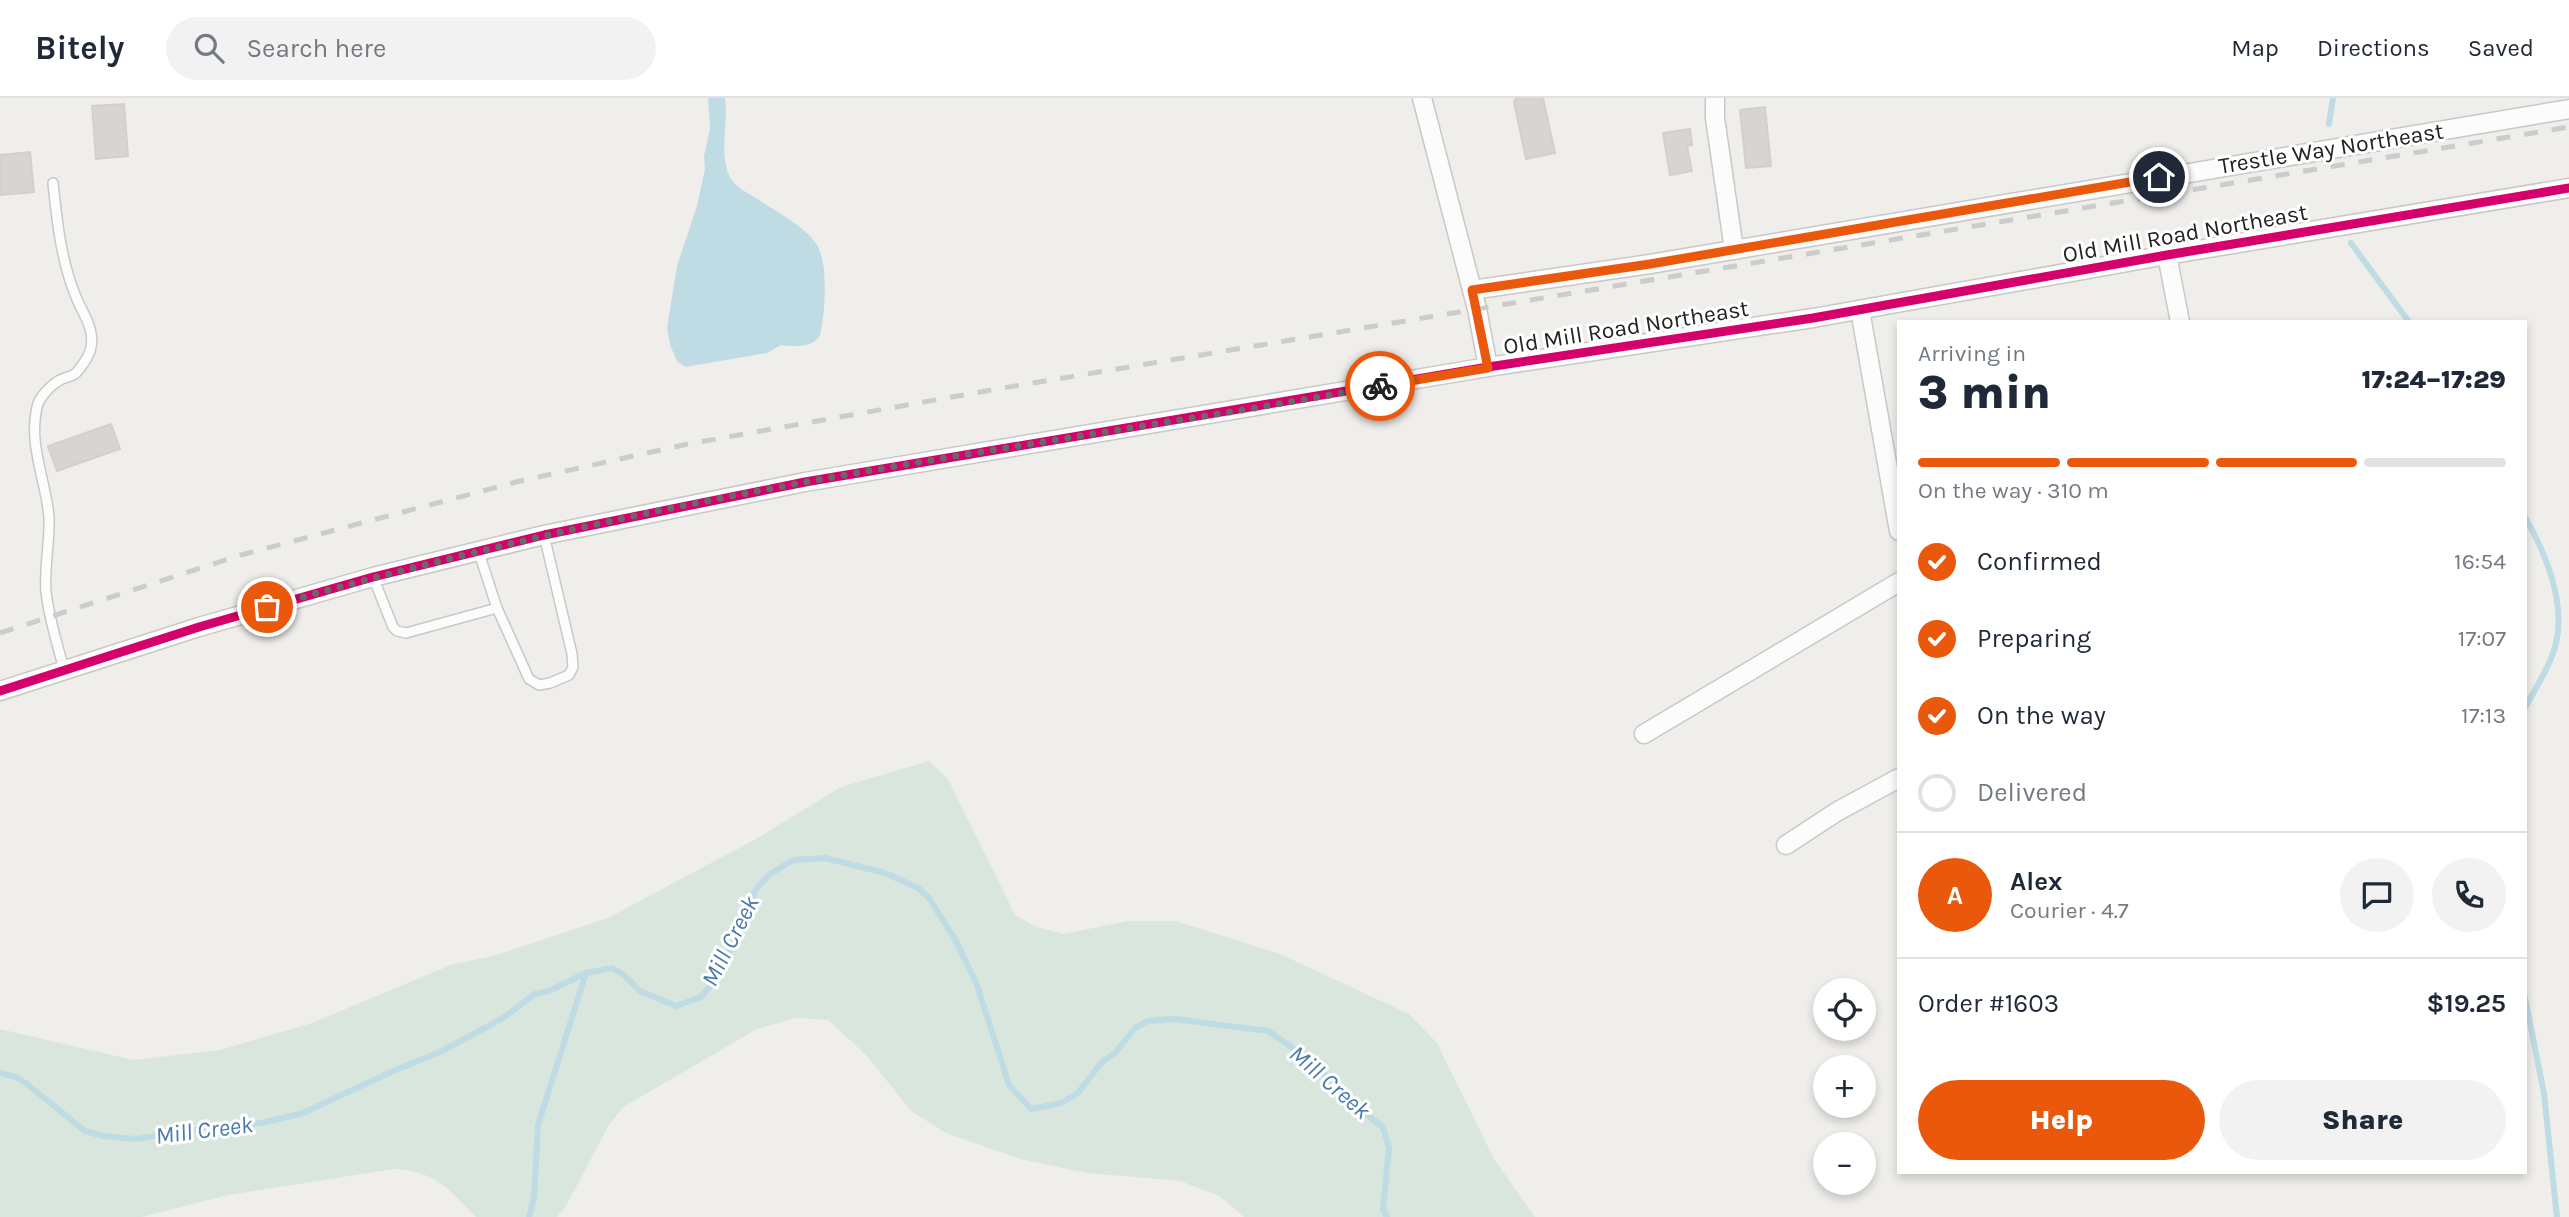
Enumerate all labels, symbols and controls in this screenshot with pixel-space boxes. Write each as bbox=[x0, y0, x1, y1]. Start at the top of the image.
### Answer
search box bbox=[166, 17, 656, 80]
text: Bitely bbox=[35, 29, 124, 67]
icon: search bbox=[190, 29, 228, 67]
text: Search here bbox=[246, 33, 386, 64]
text: Map bbox=[2231, 34, 2279, 62]
text: Directions bbox=[2317, 34, 2430, 62]
text: Saved bbox=[2468, 34, 2534, 62]
street label: Trestle Way Northeast bbox=[2217, 117, 2446, 180]
pin bbox=[2129, 147, 2189, 207]
icon: home bbox=[2140, 158, 2178, 196]
street label: Old Mill Road Northeast bbox=[2061, 199, 2310, 268]
street label: Old Mill Road Northeast bbox=[1502, 295, 1751, 360]
text: Arriving in bbox=[1918, 340, 2026, 367]
courier bbox=[1345, 351, 1415, 421]
text: 17:24–17:29 bbox=[2361, 364, 2506, 395]
text: 3 min bbox=[1918, 366, 2051, 420]
icon: bike bbox=[1361, 367, 1399, 405]
text: On the way · 310 m bbox=[1918, 477, 2109, 504]
icon: check bbox=[1918, 543, 1956, 581]
text: Confirmed bbox=[1977, 546, 2102, 577]
text: 16:54 bbox=[2454, 548, 2506, 575]
pin bbox=[237, 577, 297, 637]
icon: bag bbox=[248, 588, 286, 626]
icon: check bbox=[1918, 620, 1956, 658]
text: Preparing bbox=[1977, 623, 2091, 654]
text: 17:07 bbox=[2458, 625, 2506, 652]
icon: check bbox=[1918, 697, 1956, 735]
text: On the way bbox=[1977, 700, 2106, 731]
text: 17:13 bbox=[2461, 702, 2506, 729]
text: Delivered bbox=[1977, 777, 2087, 808]
button: chat bbox=[2340, 858, 2414, 932]
button: phone bbox=[2432, 858, 2506, 932]
text: Alex bbox=[2010, 866, 2062, 897]
text: A bbox=[1947, 880, 1963, 911]
water label: Mill Creek bbox=[695, 890, 765, 991]
text: Courier · 4.7 bbox=[2010, 897, 2129, 924]
map controls bbox=[1813, 978, 1876, 1195]
button: locate bbox=[1813, 978, 1876, 1041]
text: Order #1603 bbox=[1918, 988, 2059, 1019]
text: $19.25 bbox=[2427, 988, 2506, 1019]
water label: Mill Creek bbox=[1284, 1039, 1377, 1125]
button: + bbox=[1813, 1055, 1876, 1118]
button: Help bbox=[1918, 1080, 2205, 1160]
button: Share bbox=[2219, 1080, 2506, 1160]
water label: Mill Creek bbox=[154, 1110, 255, 1150]
button: − bbox=[1813, 1132, 1876, 1195]

